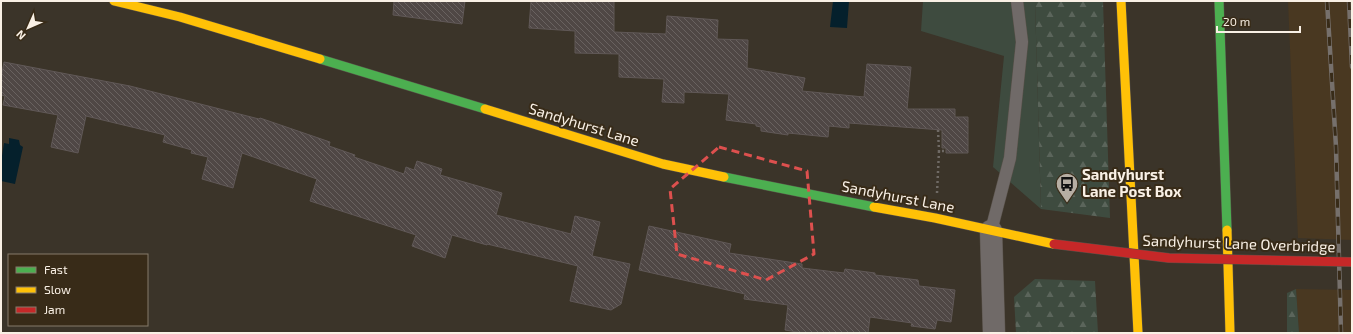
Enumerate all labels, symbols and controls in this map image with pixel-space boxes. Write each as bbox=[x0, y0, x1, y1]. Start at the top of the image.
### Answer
north arrow bbox=[8, 8, 48, 48]
scale bar bbox=[1217, 8, 1300, 34]
text: 20 m bbox=[1223, 14, 1250, 28]
text: N bbox=[13, 28, 28, 43]
street label: Sandyhurst Lane bbox=[527, 99, 642, 149]
place label: Sandyhurst Lane Post Box bbox=[1082, 165, 1182, 200]
bus stop icon: Sandyhurst Lane Post Box bbox=[1054, 171, 1080, 204]
street label: Sandyhurst Lane bbox=[840, 176, 956, 216]
street label: Sandyhurst Lane Overbridge bbox=[1142, 231, 1336, 255]
legend bbox=[8, 254, 148, 326]
text: Fast bbox=[44, 262, 68, 276]
text: Slow bbox=[44, 282, 71, 296]
text: Jam bbox=[44, 302, 65, 316]

